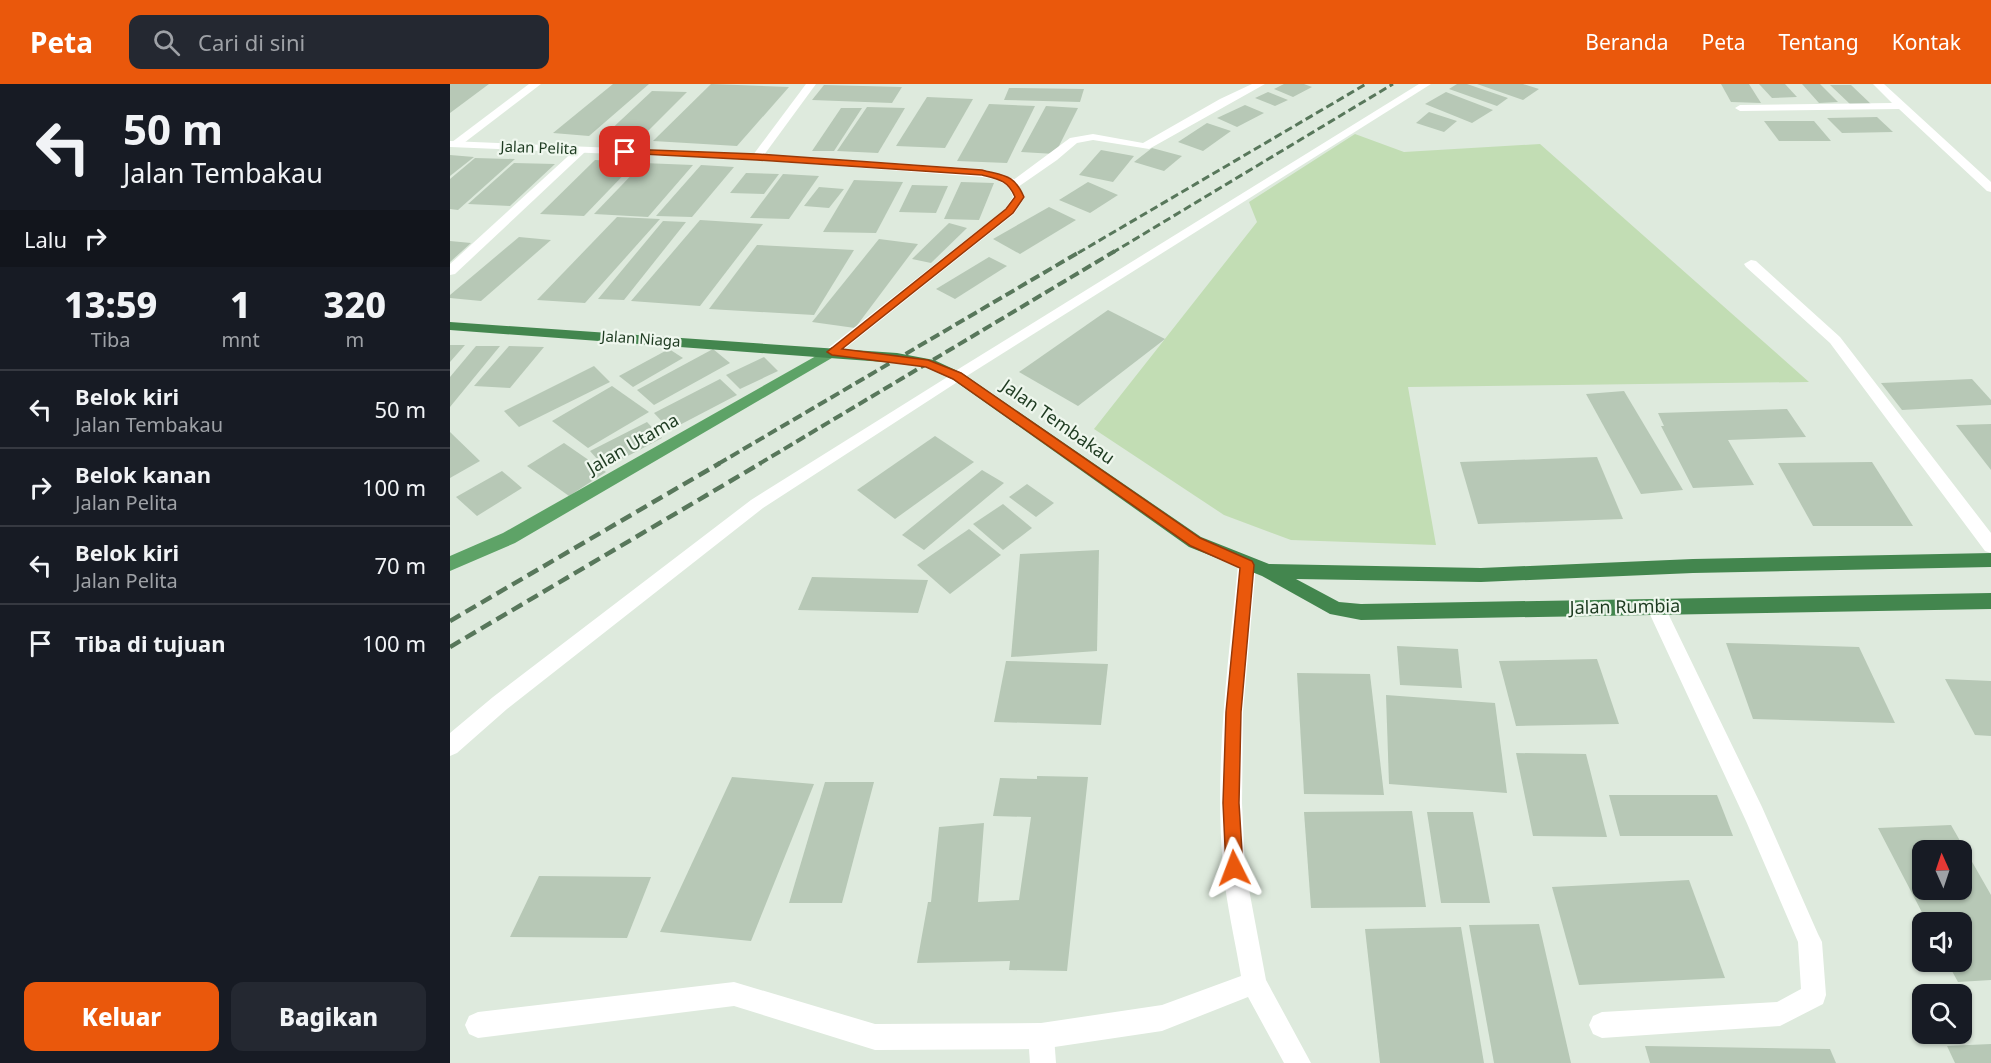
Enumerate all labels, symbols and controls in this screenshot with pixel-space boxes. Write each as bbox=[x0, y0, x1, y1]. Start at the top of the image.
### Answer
search box bbox=[129, 15, 549, 69]
text: Peta bbox=[30, 23, 93, 61]
icon: search bbox=[150, 26, 183, 59]
text: Cari di sini bbox=[198, 27, 305, 57]
text: Beranda bbox=[1585, 28, 1669, 56]
text: Peta bbox=[1702, 28, 1745, 56]
text: Tentang bbox=[1778, 28, 1859, 56]
text: Kontak bbox=[1892, 28, 1961, 56]
text: 50 m bbox=[123, 100, 223, 157]
icon: left bbox=[24, 108, 102, 186]
pin bbox=[599, 126, 650, 177]
icon: arrive bbox=[608, 135, 641, 168]
street label: Jalan Pelita bbox=[498, 136, 578, 158]
text: Jalan Tembakau bbox=[123, 154, 323, 191]
icon: right bbox=[79, 222, 112, 255]
text: Lalu bbox=[24, 224, 67, 254]
text: 13:59 bbox=[64, 280, 157, 329]
text: 1 bbox=[230, 280, 251, 329]
text: 320 bbox=[324, 280, 386, 329]
street label: Jalan Niaga bbox=[599, 325, 681, 351]
text: Tiba bbox=[91, 326, 131, 353]
text: mnt bbox=[221, 326, 260, 353]
text: m bbox=[345, 326, 364, 353]
street label: Jalan Tembakau bbox=[995, 372, 1120, 469]
text: Belok kiri bbox=[75, 381, 179, 411]
icon: left bbox=[24, 393, 57, 426]
text: 50 m bbox=[375, 394, 426, 424]
street label: Jalan Utama bbox=[580, 407, 683, 480]
text: Jalan Tembakau bbox=[75, 411, 223, 438]
text: Belok kanan bbox=[75, 459, 211, 489]
icon: right bbox=[24, 471, 57, 504]
text: 100 m bbox=[362, 472, 426, 502]
text: Jalan Pelita bbox=[75, 489, 178, 516]
text: Belok kiri bbox=[75, 537, 179, 567]
icon: left bbox=[24, 549, 57, 582]
text: 70 m bbox=[375, 550, 426, 580]
text: Jalan Pelita bbox=[75, 567, 178, 594]
street label: Jalan Rumbia bbox=[1568, 593, 1680, 619]
icon: arrive bbox=[24, 627, 57, 660]
text: Tiba di tujuan bbox=[75, 628, 225, 658]
text: 100 m bbox=[362, 628, 426, 658]
position arrow bbox=[1202, 836, 1266, 900]
north arrow bbox=[1912, 840, 1972, 900]
map controls bbox=[1912, 840, 1972, 1044]
button: sound bbox=[1912, 912, 1972, 972]
button: Keluar bbox=[24, 982, 219, 1051]
button: Bagikan bbox=[231, 982, 426, 1051]
button: search bbox=[1912, 984, 1972, 1044]

